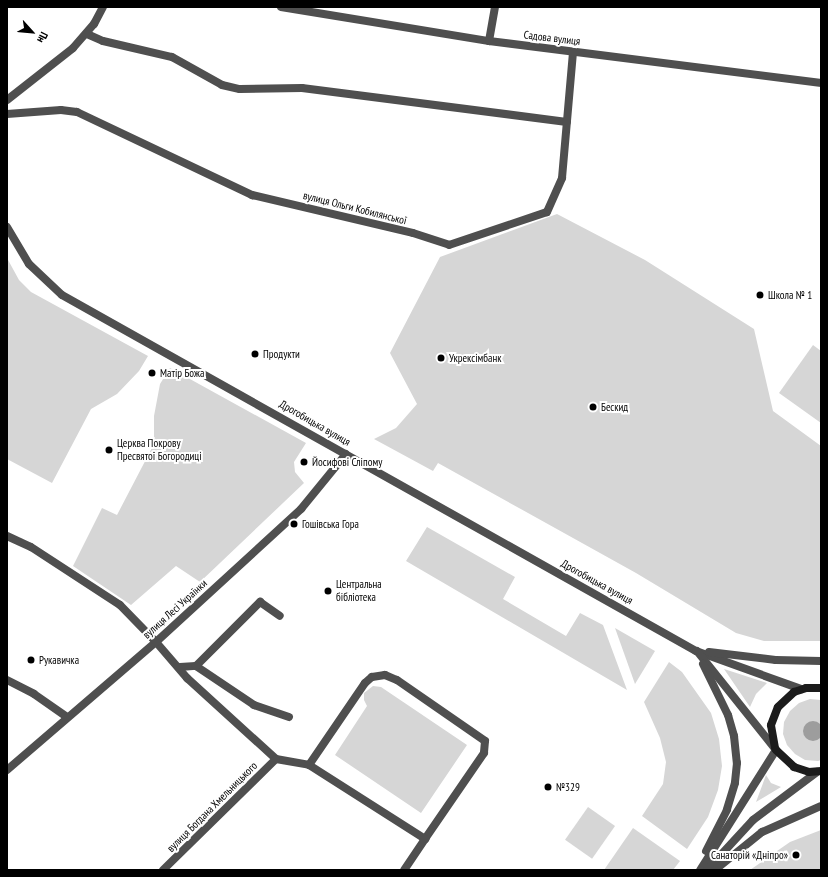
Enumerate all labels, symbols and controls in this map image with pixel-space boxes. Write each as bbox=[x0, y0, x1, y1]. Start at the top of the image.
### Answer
north arrow bbox=[12, 12, 52, 52]
street label: Садова вулиця bbox=[523, 28, 581, 48]
text: Пн bbox=[34, 30, 51, 45]
street label: вулиця Ольги Кобилянської bbox=[302, 189, 408, 227]
place label: Школа № 1 bbox=[768, 288, 812, 302]
marker: Школа № 1 bbox=[755, 290, 765, 300]
place label: Продукти bbox=[263, 347, 300, 361]
marker: Продукти bbox=[250, 349, 260, 359]
place label: Укрексімбанк bbox=[449, 351, 501, 365]
marker: Укрексімбанк bbox=[436, 353, 446, 363]
place label: Матір Божа bbox=[160, 366, 204, 380]
marker: Матір Божа bbox=[147, 368, 157, 378]
street label: Дрогобицька вулиця bbox=[277, 397, 353, 449]
place label: Бескид bbox=[601, 400, 628, 414]
marker: Бескид bbox=[588, 402, 598, 412]
place label: Церква Покрову Пресвятої Богородиці bbox=[117, 437, 202, 463]
marker: Церква Покрову Пресвятої Богородиці bbox=[104, 445, 114, 455]
place label: Йосифові Сліпому bbox=[312, 455, 382, 469]
marker: Йосифові Сліпому bbox=[299, 457, 309, 467]
place label: Гошівська Гора bbox=[302, 517, 359, 531]
marker: Гошівська Гора bbox=[289, 519, 299, 529]
street label: Дрогобицька вулиця bbox=[559, 557, 635, 607]
street label: вулиця Лесі Українки bbox=[140, 577, 210, 641]
place label: Центральна бібліотека bbox=[336, 578, 382, 604]
marker: Центральна бібліотека bbox=[323, 586, 333, 596]
place label: Рукавичка bbox=[39, 653, 79, 667]
marker: Рукавичка bbox=[26, 655, 36, 665]
street label: вулиця Богдана Хмельницького bbox=[164, 759, 260, 855]
place label: №329 bbox=[556, 780, 580, 794]
marker: №329 bbox=[543, 782, 553, 792]
place label: Санаторій «Дніпро» bbox=[711, 848, 788, 862]
marker: Санаторій «Дніпро» bbox=[791, 850, 801, 860]

